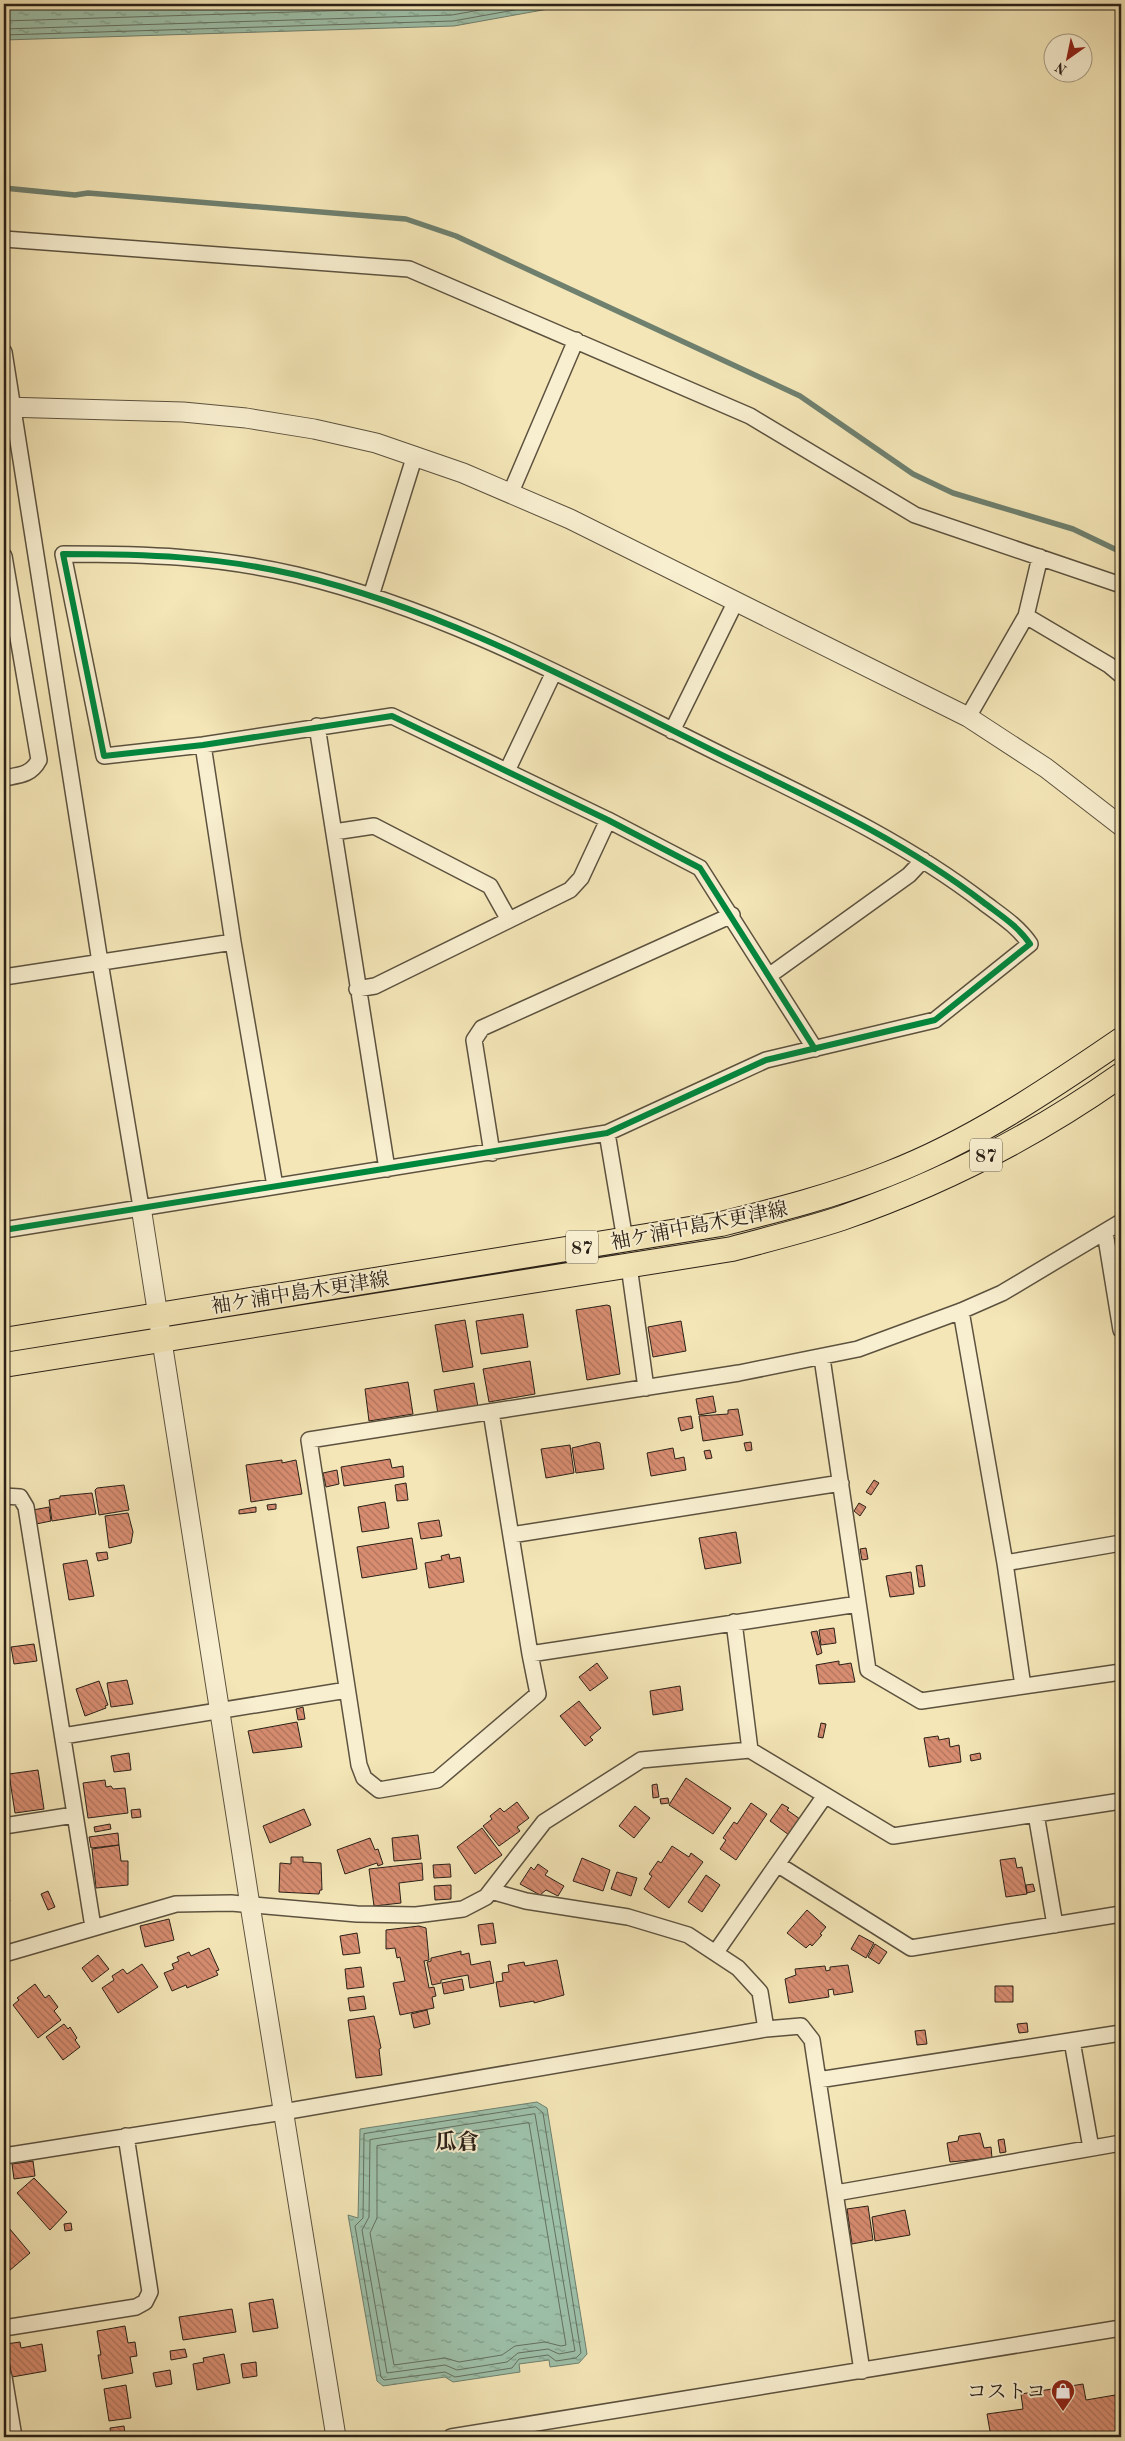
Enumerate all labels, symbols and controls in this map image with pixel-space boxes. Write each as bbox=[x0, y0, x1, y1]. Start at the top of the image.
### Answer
north arrow bbox=[1042, 32, 1092, 82]
text: N bbox=[1053, 59, 1070, 77]
road number: 87 bbox=[970, 1138, 1002, 1172]
street label: 袖ケ浦中島木更津線 bbox=[609, 1198, 790, 1254]
road number: 87 bbox=[566, 1230, 598, 1264]
street label: 袖ケ浦中島木更津線 bbox=[210, 1268, 391, 1318]
district label: 瓜倉 bbox=[435, 2130, 479, 2154]
shop icon: コストコ bbox=[1050, 2378, 1076, 2412]
place label: コストコ bbox=[967, 2382, 1046, 2403]

